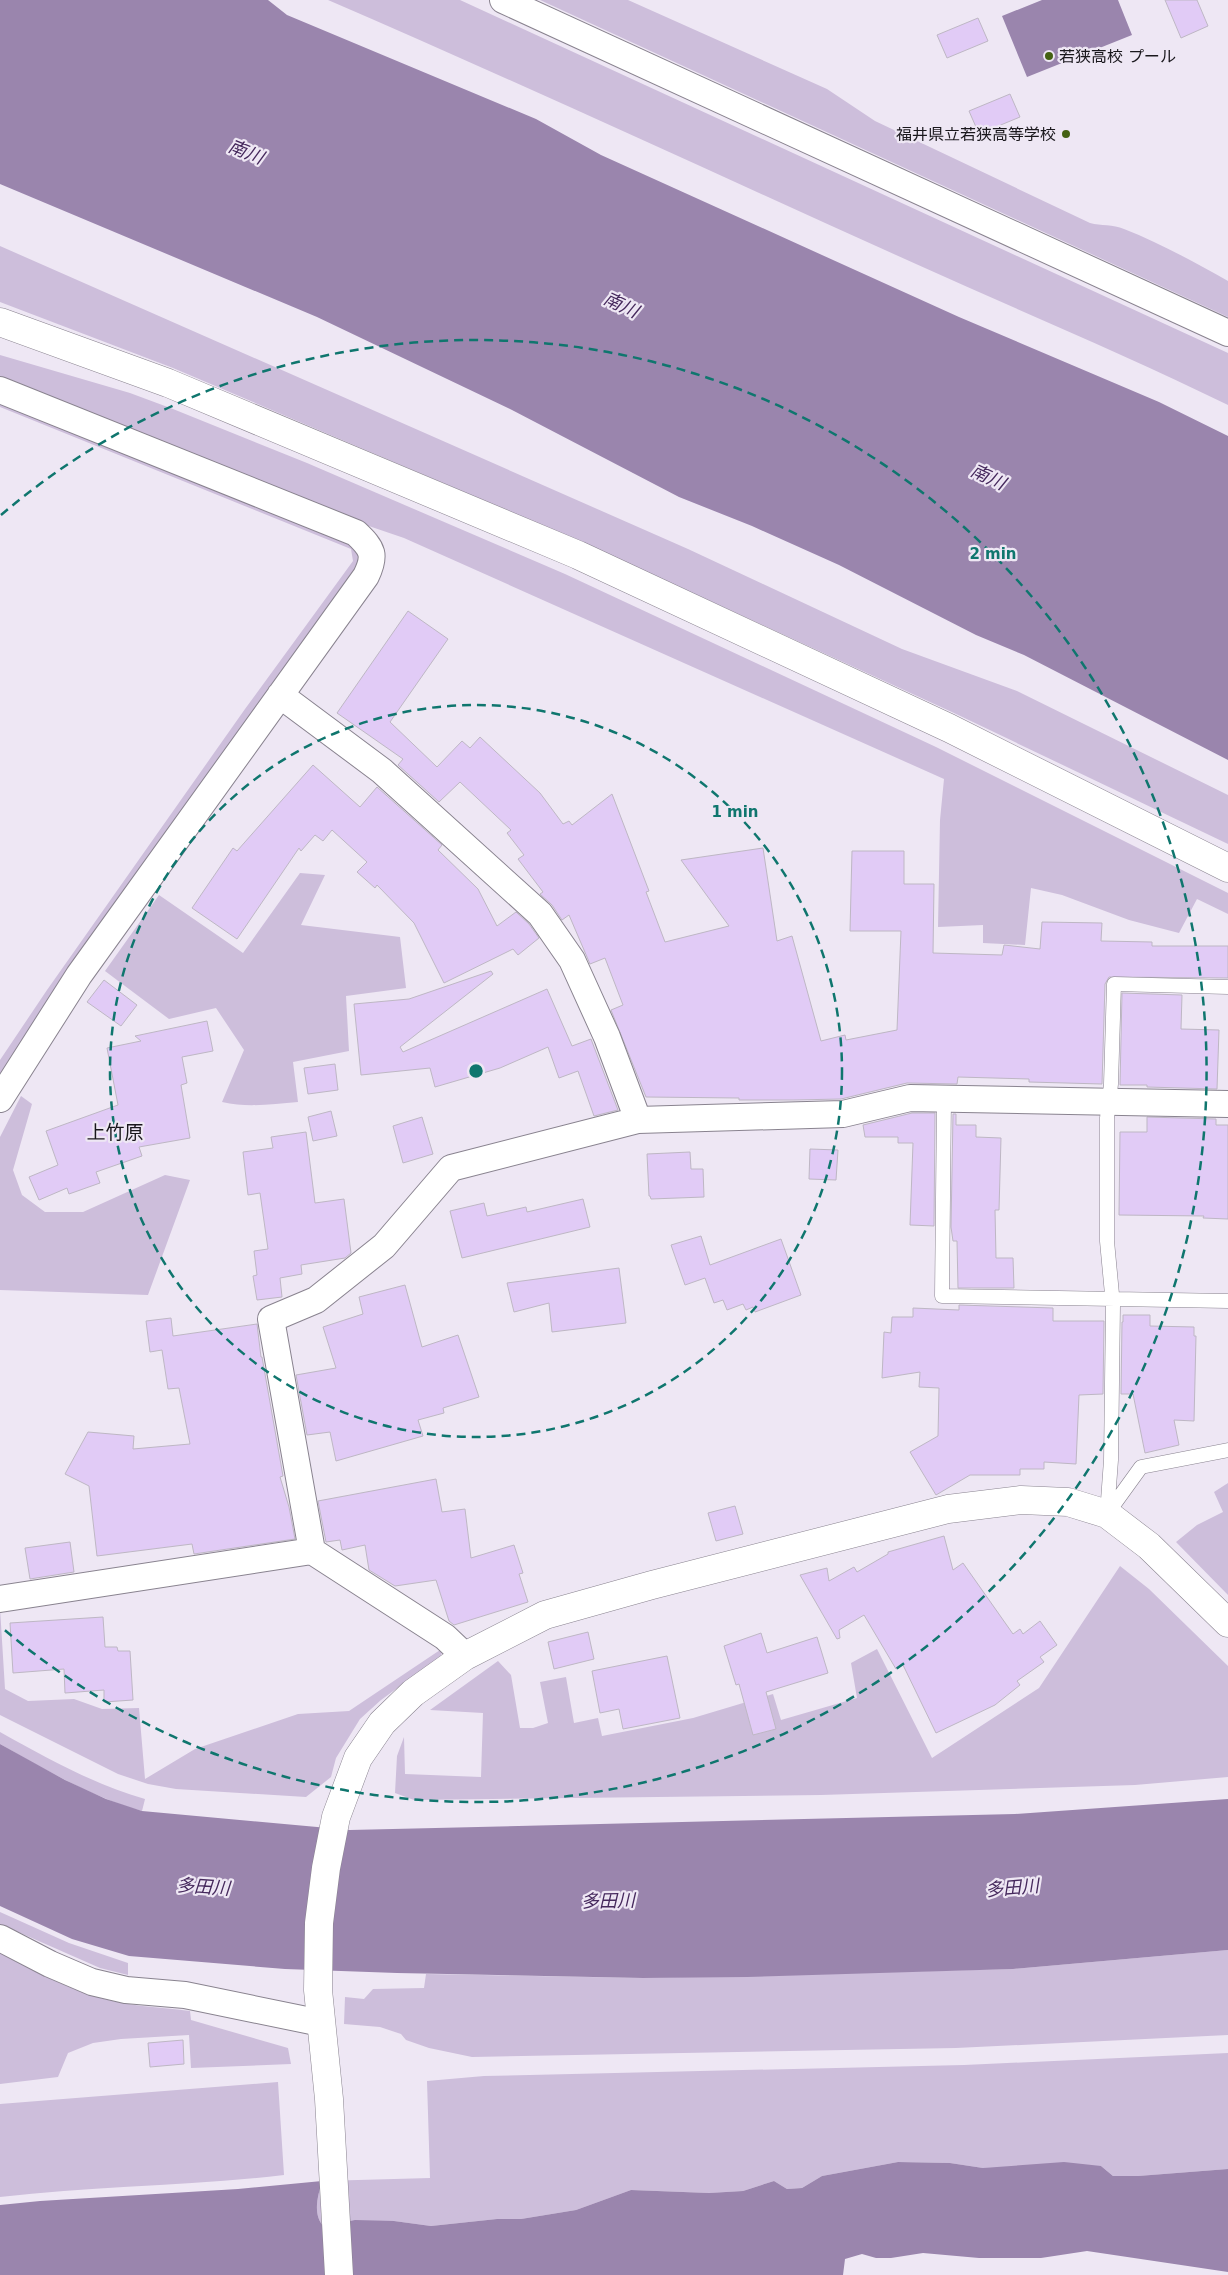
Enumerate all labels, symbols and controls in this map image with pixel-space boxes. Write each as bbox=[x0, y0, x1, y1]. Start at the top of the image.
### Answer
place label: 若狭高校 プール bbox=[1059, 47, 1176, 66]
marker: 若狭高校 プール bbox=[1043, 50, 1055, 62]
place label: 福井県立若狭高等学校 bbox=[896, 125, 1056, 144]
marker: 福井県立若狭高等学校 bbox=[1060, 128, 1072, 140]
water label: 南川 bbox=[226, 135, 269, 169]
water label: 南川 bbox=[600, 287, 644, 323]
water label: 南川 bbox=[967, 459, 1011, 495]
text: 2 min bbox=[969, 545, 1017, 563]
text: 1 min bbox=[711, 803, 759, 821]
centre of rings bbox=[467, 1062, 485, 1080]
district label: 上竹原 bbox=[86, 1121, 144, 1143]
water label: 多田川 bbox=[175, 1874, 233, 1899]
water label: 多田川 bbox=[984, 1875, 1042, 1900]
water label: 多田川 bbox=[581, 1889, 637, 1911]

